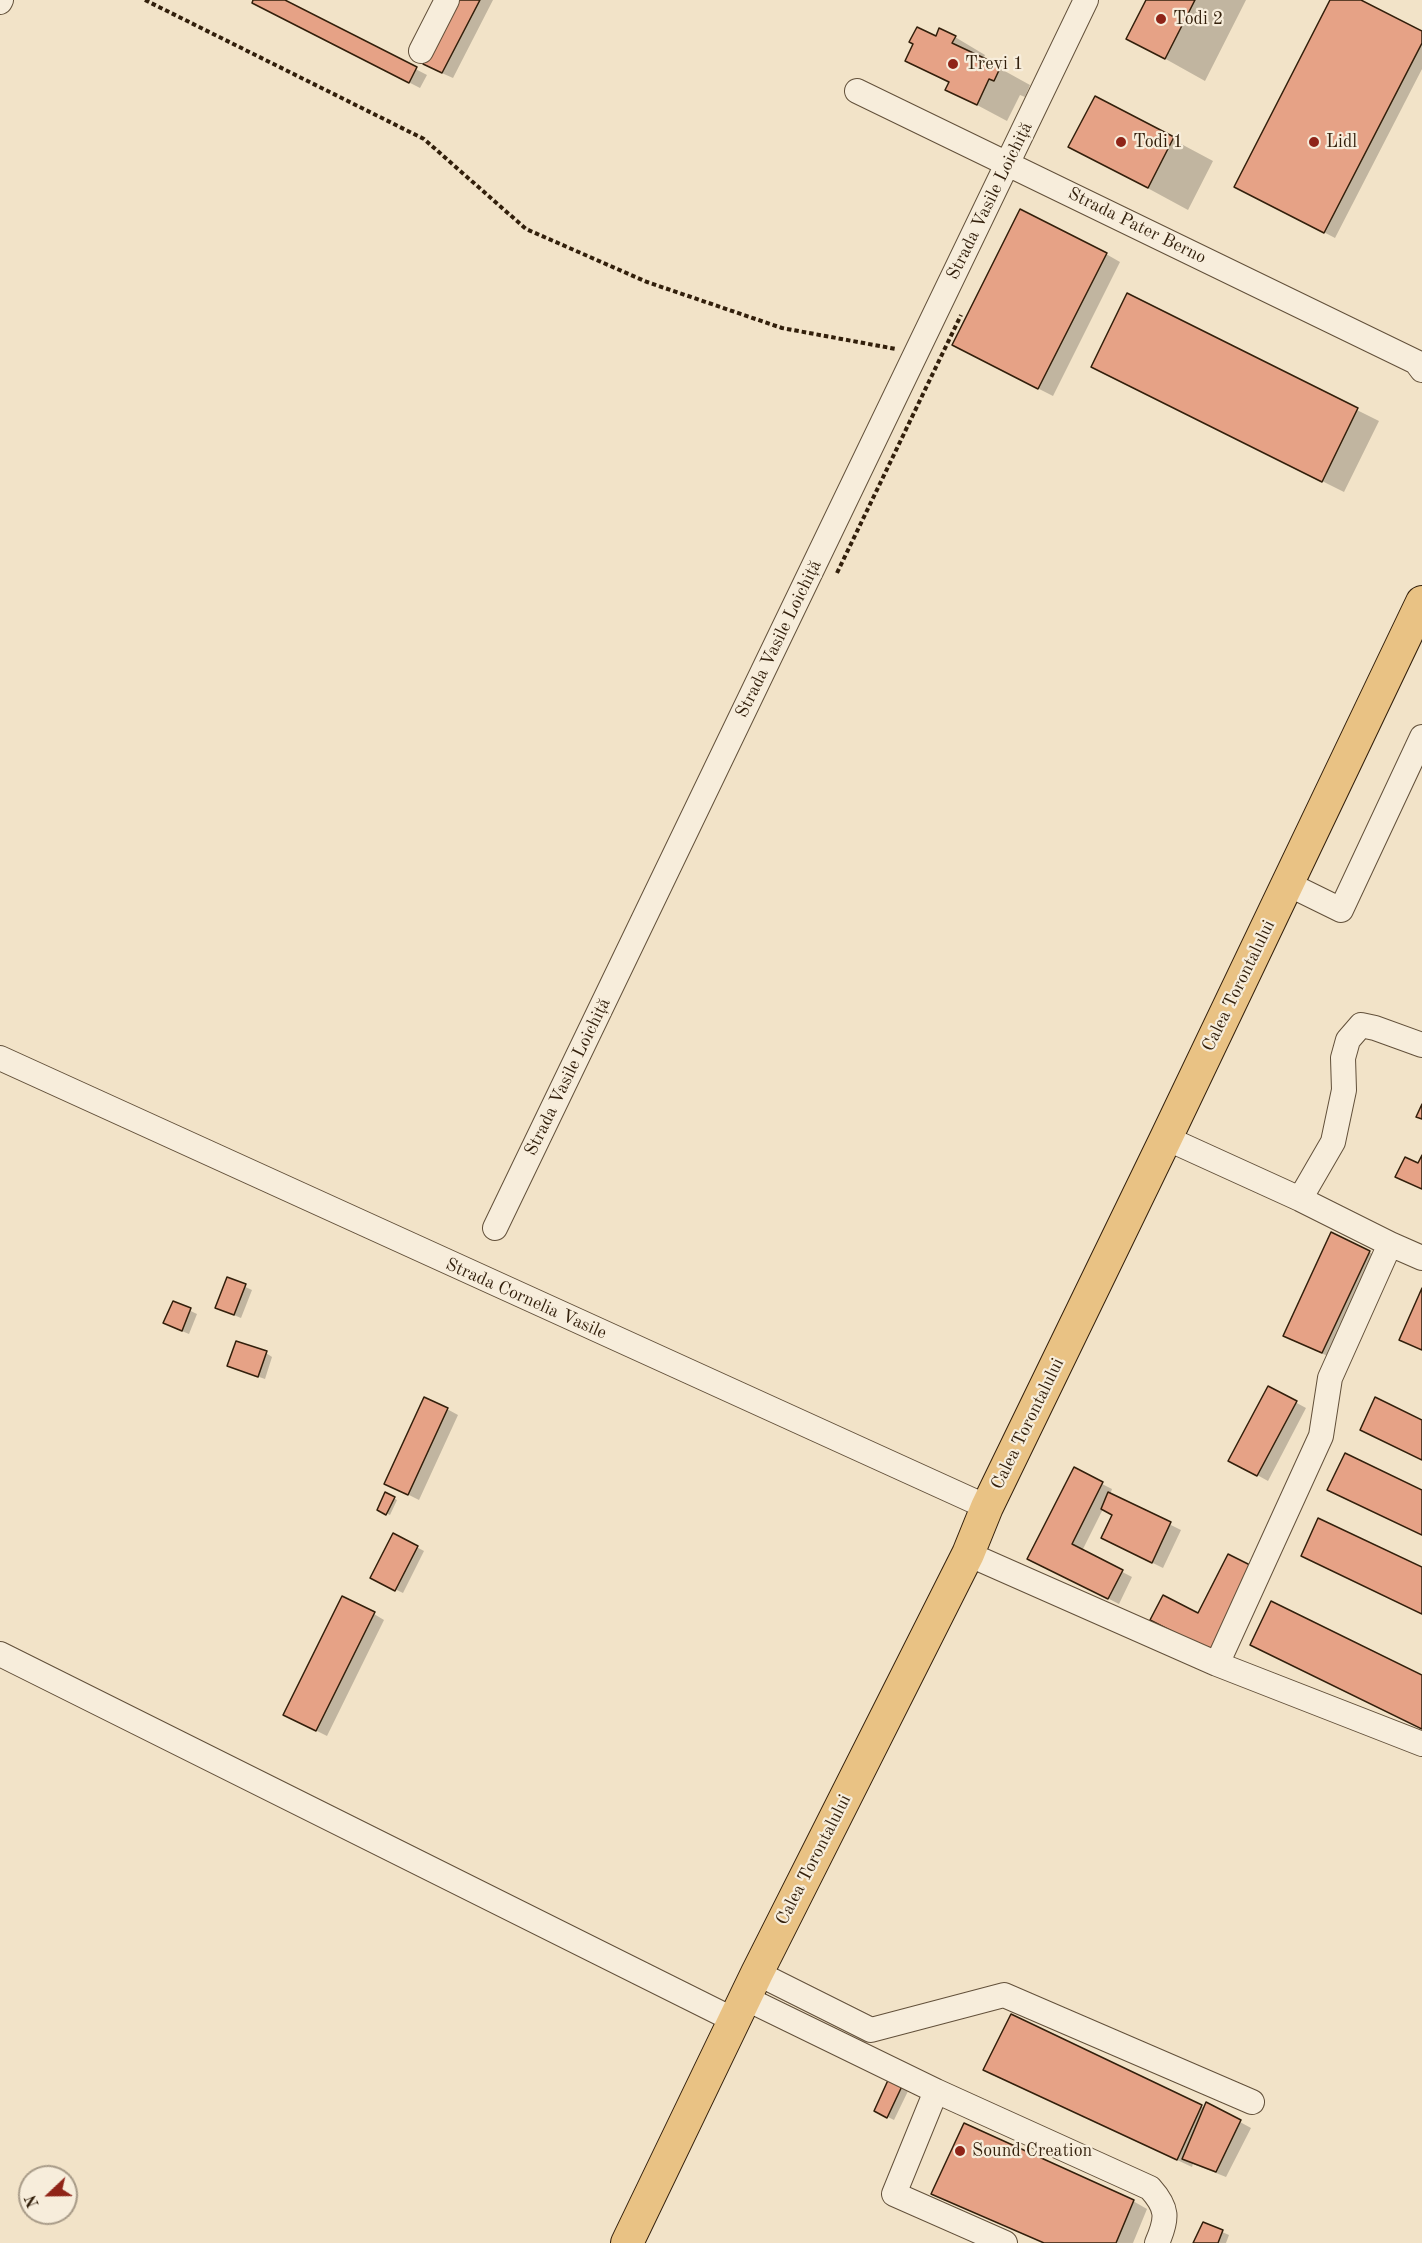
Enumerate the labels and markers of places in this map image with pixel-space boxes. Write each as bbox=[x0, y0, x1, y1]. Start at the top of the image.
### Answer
place label: Todi 2 bbox=[1173, 8, 1223, 30]
marker: Todi 2 bbox=[1154, 12, 1168, 26]
place label: Trevi 1 bbox=[965, 53, 1023, 75]
marker: Trevi 1 bbox=[946, 57, 960, 71]
place label: Todi 1 bbox=[1133, 131, 1183, 153]
place label: Lidl bbox=[1326, 131, 1357, 153]
marker: Todi 1 bbox=[1114, 135, 1128, 149]
marker: Lidl bbox=[1307, 135, 1321, 149]
place label: Sound Creation bbox=[972, 2140, 1092, 2162]
marker: Sound Creation bbox=[953, 2144, 967, 2158]

